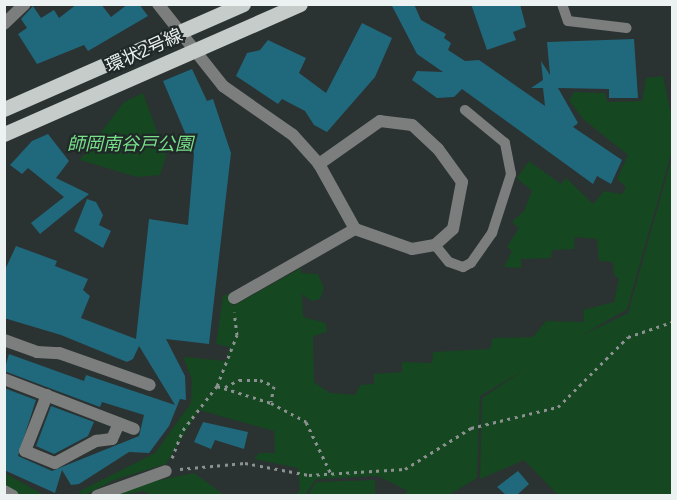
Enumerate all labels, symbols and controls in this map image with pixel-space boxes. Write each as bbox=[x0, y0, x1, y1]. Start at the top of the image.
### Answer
street label: 環状2号線 bbox=[102, 24, 186, 78]
park label: 師岡南谷戸公園 bbox=[67, 133, 193, 155]

